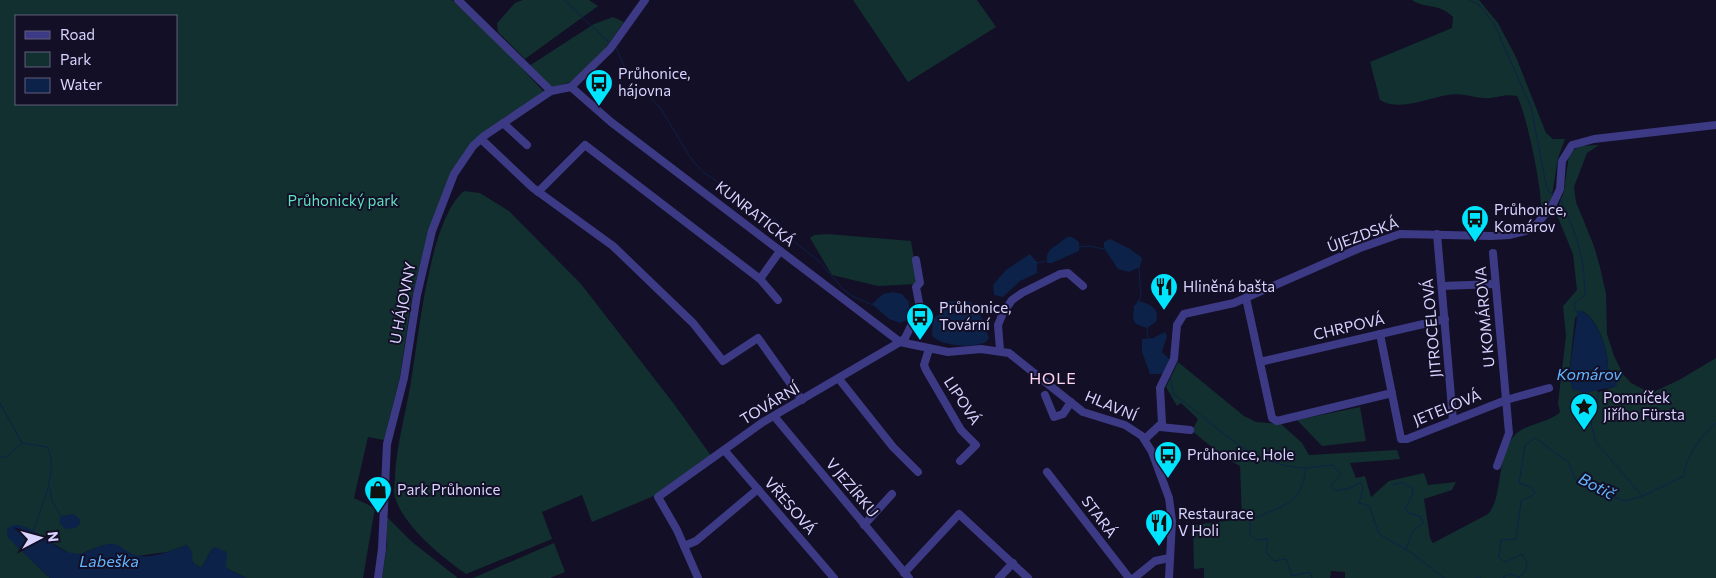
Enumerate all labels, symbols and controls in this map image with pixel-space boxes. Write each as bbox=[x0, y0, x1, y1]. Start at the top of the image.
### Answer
legend bbox=[15, 15, 178, 105]
text: Road bbox=[60, 25, 95, 43]
text: Park bbox=[60, 50, 91, 68]
place label: Průhonice, hájovna bbox=[618, 64, 690, 99]
bus stop icon: Průhonice, hájovna bbox=[584, 68, 614, 107]
text: Water bbox=[60, 75, 102, 93]
street label: KUNRATICKÁ bbox=[712, 176, 800, 250]
park label: Průhonický park bbox=[288, 191, 398, 209]
place label: Průhonice, Komárov bbox=[1494, 200, 1566, 235]
bus stop icon: Průhonice, Komárov bbox=[1460, 204, 1490, 243]
street label: ÚJEZDSKÁ bbox=[1324, 212, 1401, 255]
street label: U HÁJOVNY bbox=[384, 260, 419, 345]
street label: U KOMÁROVA bbox=[1470, 266, 1497, 368]
restaurant icon: Hliněná bašta bbox=[1149, 272, 1179, 311]
place label: Hliněná bašta bbox=[1183, 277, 1275, 295]
street label: JITROCELOVÁ bbox=[1417, 278, 1444, 378]
place label: Průhonice, Tovární bbox=[939, 298, 1011, 333]
bus stop icon: Průhonice, Tovární bbox=[905, 302, 935, 341]
street label: CHRPOVÁ bbox=[1311, 308, 1386, 343]
water label: Komárov bbox=[1556, 364, 1622, 383]
district label: HOLE bbox=[1029, 368, 1077, 387]
street label: LIPOVÁ bbox=[941, 372, 986, 428]
street label: TOVÁRNÍ bbox=[736, 377, 803, 428]
street label: JETELOVÁ bbox=[1410, 384, 1483, 429]
street label: HLAVNÍ bbox=[1083, 385, 1141, 424]
place label: Pomníček Jiřího Fürsta bbox=[1603, 388, 1685, 423]
place icon: Pomníček Jiřího Fürsta bbox=[1569, 392, 1599, 431]
bus stop icon: Průhonice, Hole bbox=[1153, 440, 1183, 479]
place label: Průhonice, Hole bbox=[1187, 445, 1294, 463]
street label: V JEZÍRKU bbox=[823, 453, 883, 521]
water label: Botič bbox=[1576, 468, 1620, 504]
street label: VŘESOVÁ bbox=[761, 473, 821, 537]
shop icon: Park Průhonice bbox=[363, 475, 393, 514]
place label: Park Průhonice bbox=[397, 480, 500, 498]
street label: STARÁ bbox=[1078, 491, 1122, 541]
place label: Restaurace V Holi bbox=[1178, 504, 1254, 539]
restaurant icon: Restaurace V Holi bbox=[1144, 508, 1174, 547]
north arrow bbox=[15, 513, 65, 563]
text: N bbox=[44, 530, 62, 543]
water label: Labeška bbox=[79, 551, 139, 570]

